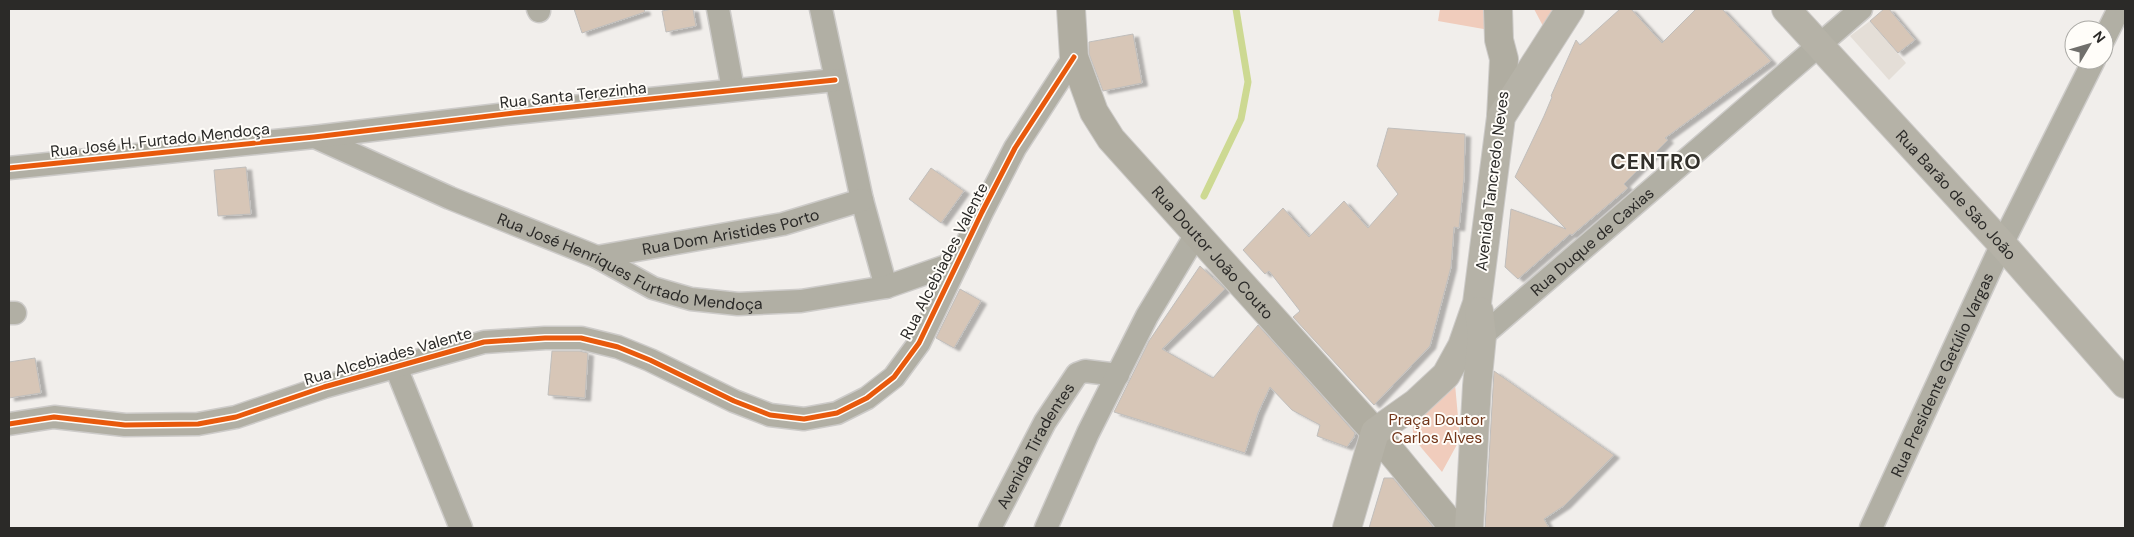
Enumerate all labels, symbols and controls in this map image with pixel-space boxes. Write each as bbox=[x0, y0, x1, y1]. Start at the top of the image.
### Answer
north arrow bbox=[2064, 20, 2114, 70]
text: N bbox=[2089, 27, 2109, 47]
street label: Rua Santa Terezinha bbox=[498, 77, 648, 113]
street label: Avenida Tancredo Neves bbox=[1471, 90, 1513, 272]
street label: Rua José H. Furtado Mendoça bbox=[49, 118, 271, 162]
street label: Rua Barão de São João bbox=[1891, 125, 2021, 264]
district label: CENTRO bbox=[1610, 148, 1702, 176]
street label: Rua Alcebiades Valente bbox=[895, 179, 993, 343]
street label: Rua Doutor João Couto bbox=[1147, 181, 1279, 324]
street label: Rua Duque de Caxias bbox=[1526, 182, 1658, 300]
street label: Rua Dom Aristides Porto bbox=[640, 203, 822, 259]
street label: Rua José Henriques Furtado Mendoça bbox=[494, 208, 763, 315]
street label: Rua Presidente Getúlio Vargas bbox=[1886, 269, 1998, 480]
street label: Rua Alcebiades Valente bbox=[302, 322, 474, 390]
street label: Avenida Tiradentes bbox=[991, 378, 1079, 512]
park label: Praça Doutor Carlos Alves bbox=[1388, 409, 1486, 448]

